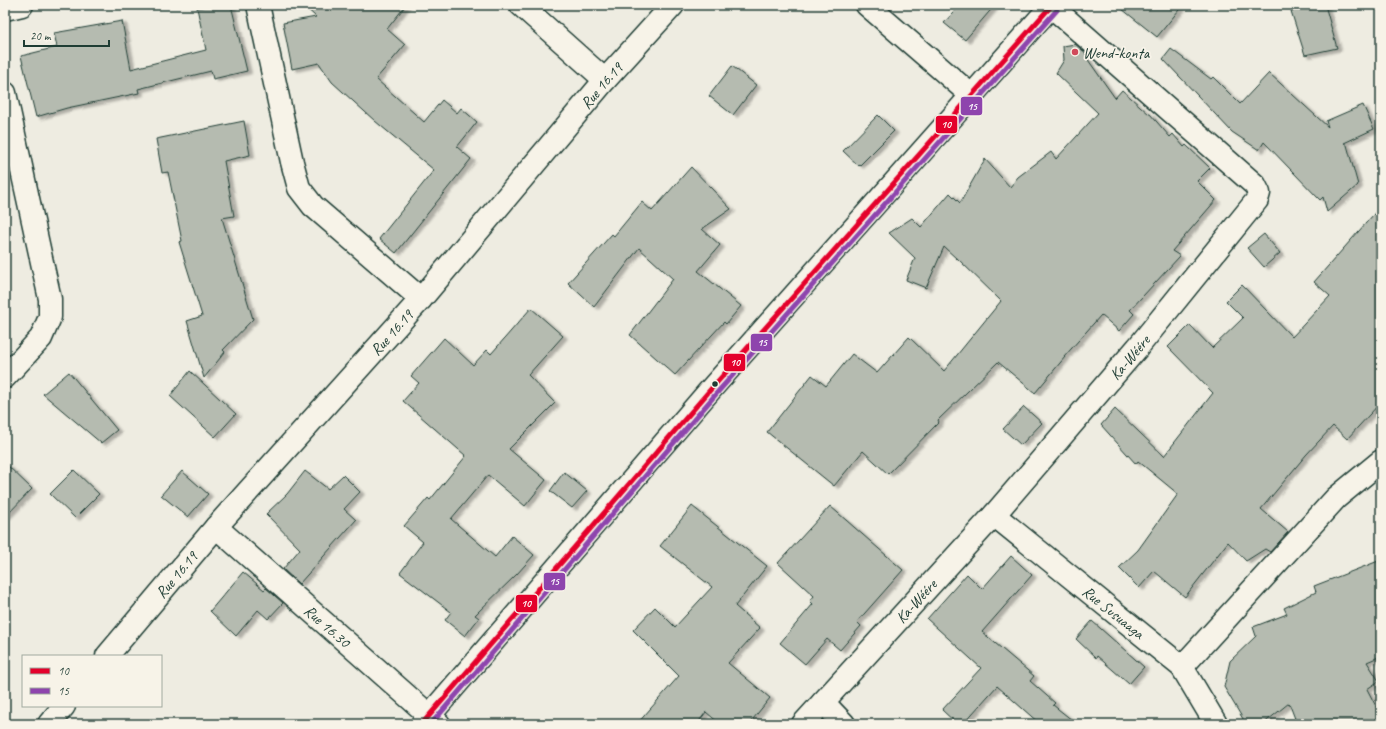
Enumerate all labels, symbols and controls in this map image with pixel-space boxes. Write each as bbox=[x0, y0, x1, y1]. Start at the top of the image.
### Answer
scale bar bbox=[24, 22, 109, 48]
text: 20 m bbox=[30, 28, 52, 44]
place label: Wend-konta bbox=[1083, 43, 1151, 63]
marker: Wend-konta bbox=[1070, 47, 1080, 57]
street label: Rue 16.19 bbox=[576, 57, 628, 113]
line badge: 15 bbox=[960, 96, 983, 116]
text: 15 bbox=[967, 99, 978, 113]
line badge: 10 bbox=[935, 115, 958, 134]
text: 10 bbox=[941, 117, 952, 131]
street label: Rue 16.19 bbox=[366, 304, 419, 360]
street label: Ka-Wéére bbox=[1105, 330, 1156, 384]
line badge: 15 bbox=[750, 333, 773, 352]
text: 15 bbox=[757, 335, 768, 349]
line badge: 10 bbox=[723, 353, 746, 372]
text: 10 bbox=[730, 355, 741, 369]
unlabelled marker bbox=[710, 379, 720, 389]
street label: Rue 16.19 bbox=[151, 546, 203, 602]
line badge: 15 bbox=[543, 572, 566, 591]
text: 15 bbox=[549, 574, 560, 588]
street label: Ka-Wéére bbox=[891, 574, 943, 628]
street label: Rue Susuaaga bbox=[1078, 582, 1149, 644]
line badge: 10 bbox=[515, 594, 538, 613]
text: 10 bbox=[521, 596, 532, 610]
street label: Rue 16.30 bbox=[300, 601, 356, 653]
legend bbox=[22, 655, 162, 707]
text: 10 bbox=[58, 663, 70, 679]
text: 15 bbox=[58, 683, 69, 699]

